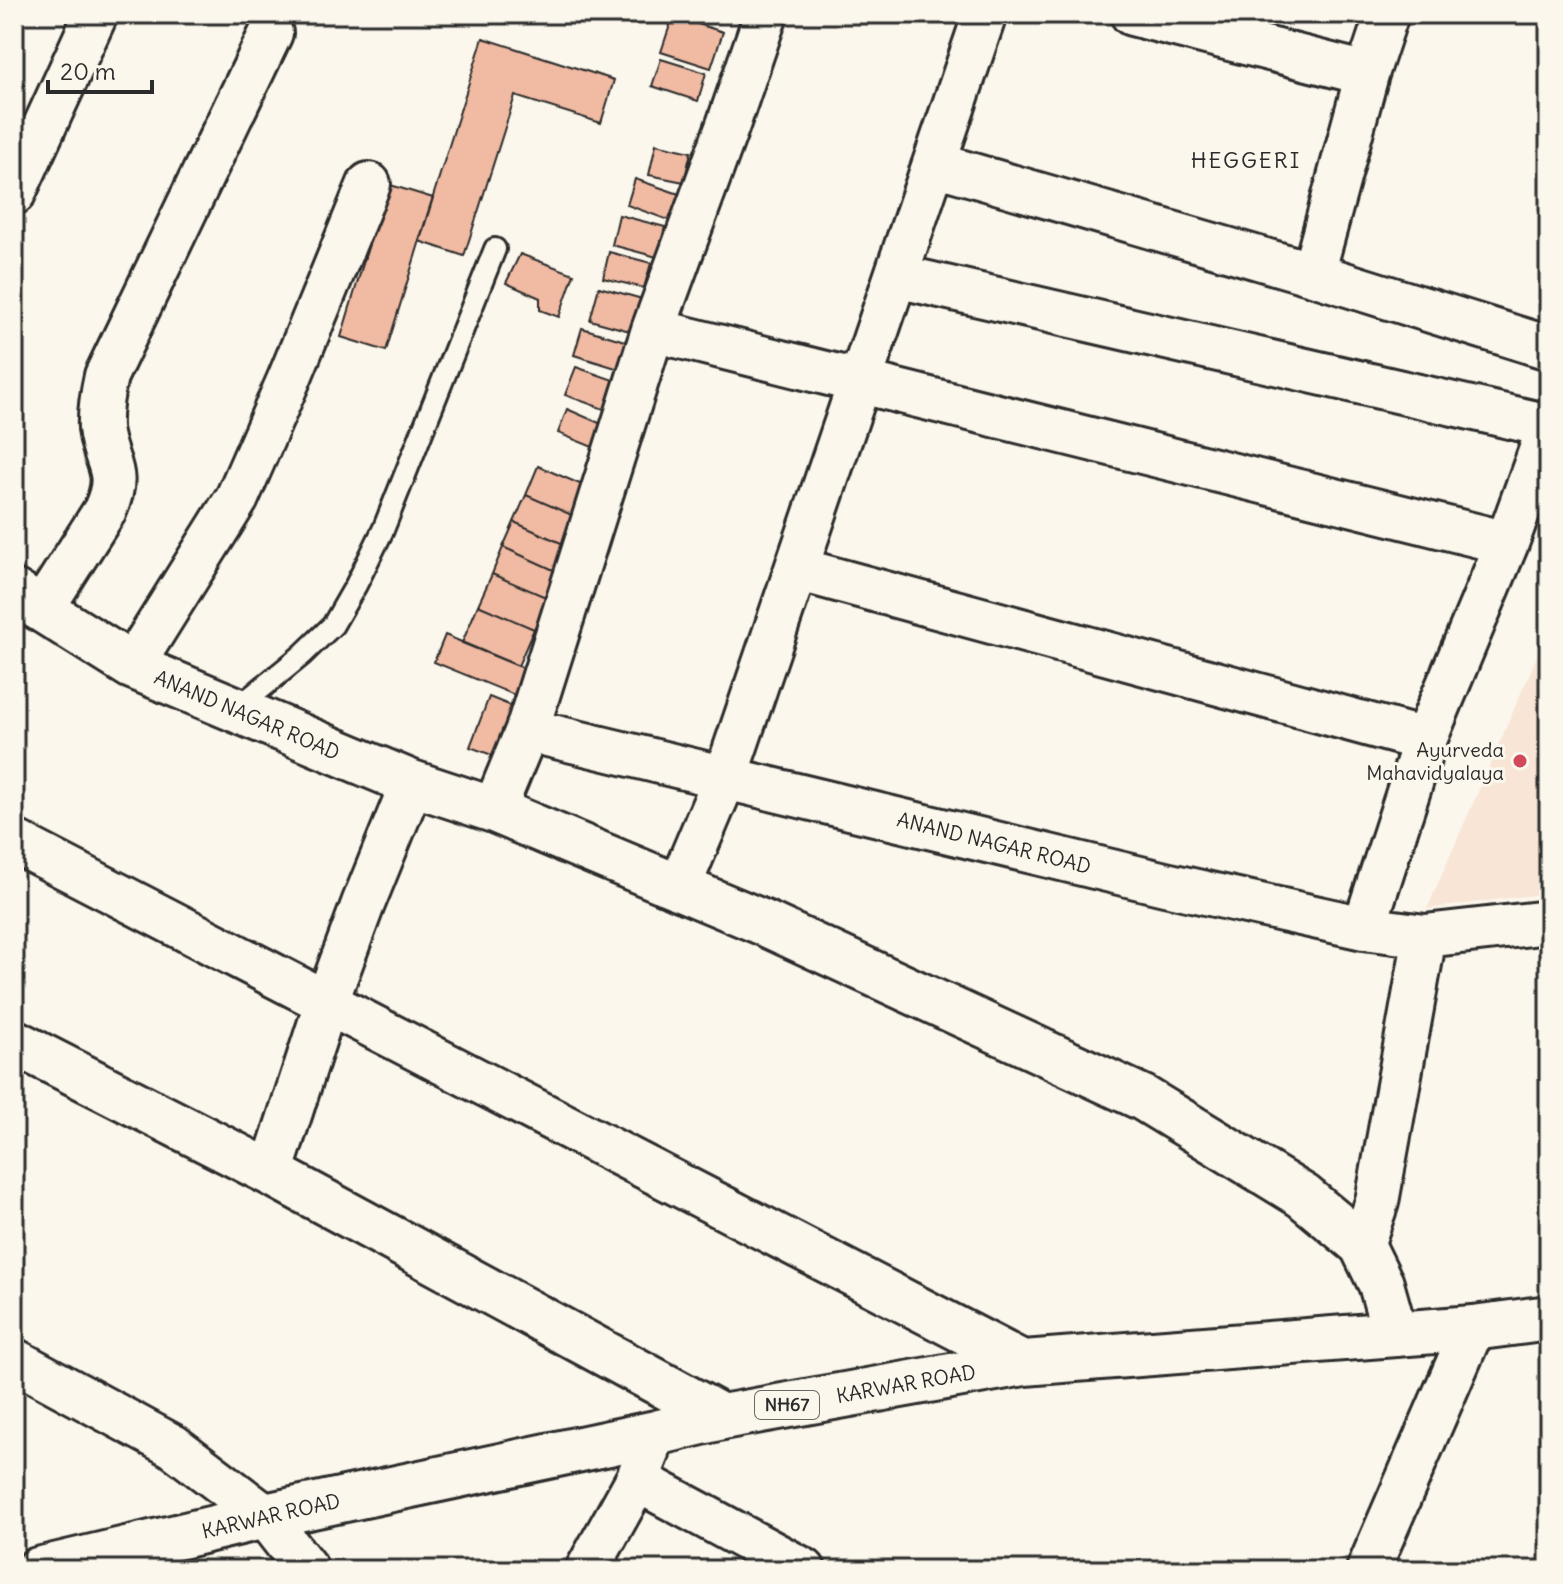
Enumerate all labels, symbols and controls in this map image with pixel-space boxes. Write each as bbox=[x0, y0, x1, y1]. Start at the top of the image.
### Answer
scale bar bbox=[48, 44, 152, 94]
text: 20 m bbox=[60, 56, 116, 86]
district label: HEGGERI bbox=[1191, 146, 1301, 174]
street label: ANAND NAGAR ROAD bbox=[151, 664, 344, 765]
place label: Ayurveda Mahavidyalaya bbox=[1366, 737, 1504, 785]
marker: Ayurveda Mahavidyalaya bbox=[1511, 752, 1529, 770]
street label: ANAND NAGAR ROAD bbox=[895, 806, 1094, 879]
street label: KARWAR ROAD bbox=[834, 1359, 978, 1408]
road number: NH67 bbox=[755, 1391, 819, 1419]
street label: KARWAR ROAD bbox=[199, 1487, 342, 1544]

